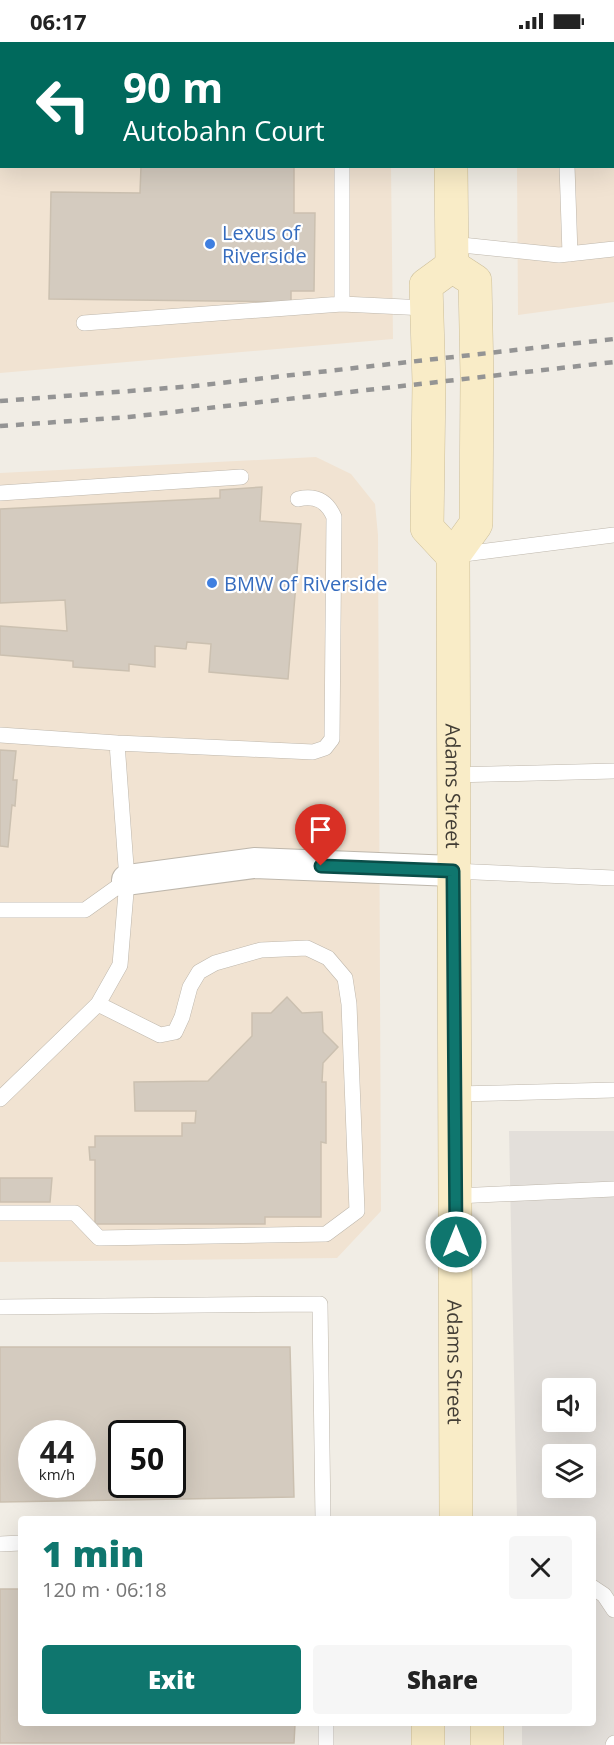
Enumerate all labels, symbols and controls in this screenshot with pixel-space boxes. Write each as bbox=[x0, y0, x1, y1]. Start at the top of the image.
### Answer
text: 06:17 bbox=[30, 6, 87, 36]
text: 90 m bbox=[123, 58, 223, 115]
icon: left bbox=[24, 66, 102, 144]
text: Autobahn Court bbox=[123, 112, 325, 149]
place label: Lexus of Riverside bbox=[222, 219, 307, 269]
marker: Lexus of Riverside bbox=[203, 237, 217, 251]
place label: BMW of Riverside bbox=[224, 570, 387, 597]
marker: BMW of Riverside bbox=[205, 576, 219, 590]
street label: Adams Street bbox=[440, 723, 467, 849]
pin bbox=[295, 804, 346, 866]
icon: arrive bbox=[304, 813, 337, 846]
position arrow bbox=[424, 1210, 488, 1274]
street label: Adams Street bbox=[442, 1299, 469, 1425]
map controls bbox=[542, 1378, 596, 1498]
button: sound bbox=[542, 1378, 596, 1432]
speed limit sign: 50 bbox=[108, 1420, 186, 1498]
text: 44 bbox=[40, 1431, 74, 1472]
button: layers bbox=[542, 1444, 596, 1498]
text: km/h bbox=[39, 1464, 75, 1484]
text: 1 min bbox=[42, 1529, 144, 1578]
button: close bbox=[509, 1536, 572, 1599]
text: 120 m · 06:18 bbox=[42, 1576, 167, 1603]
button: Exit bbox=[42, 1645, 301, 1714]
button: Share bbox=[313, 1645, 572, 1714]

